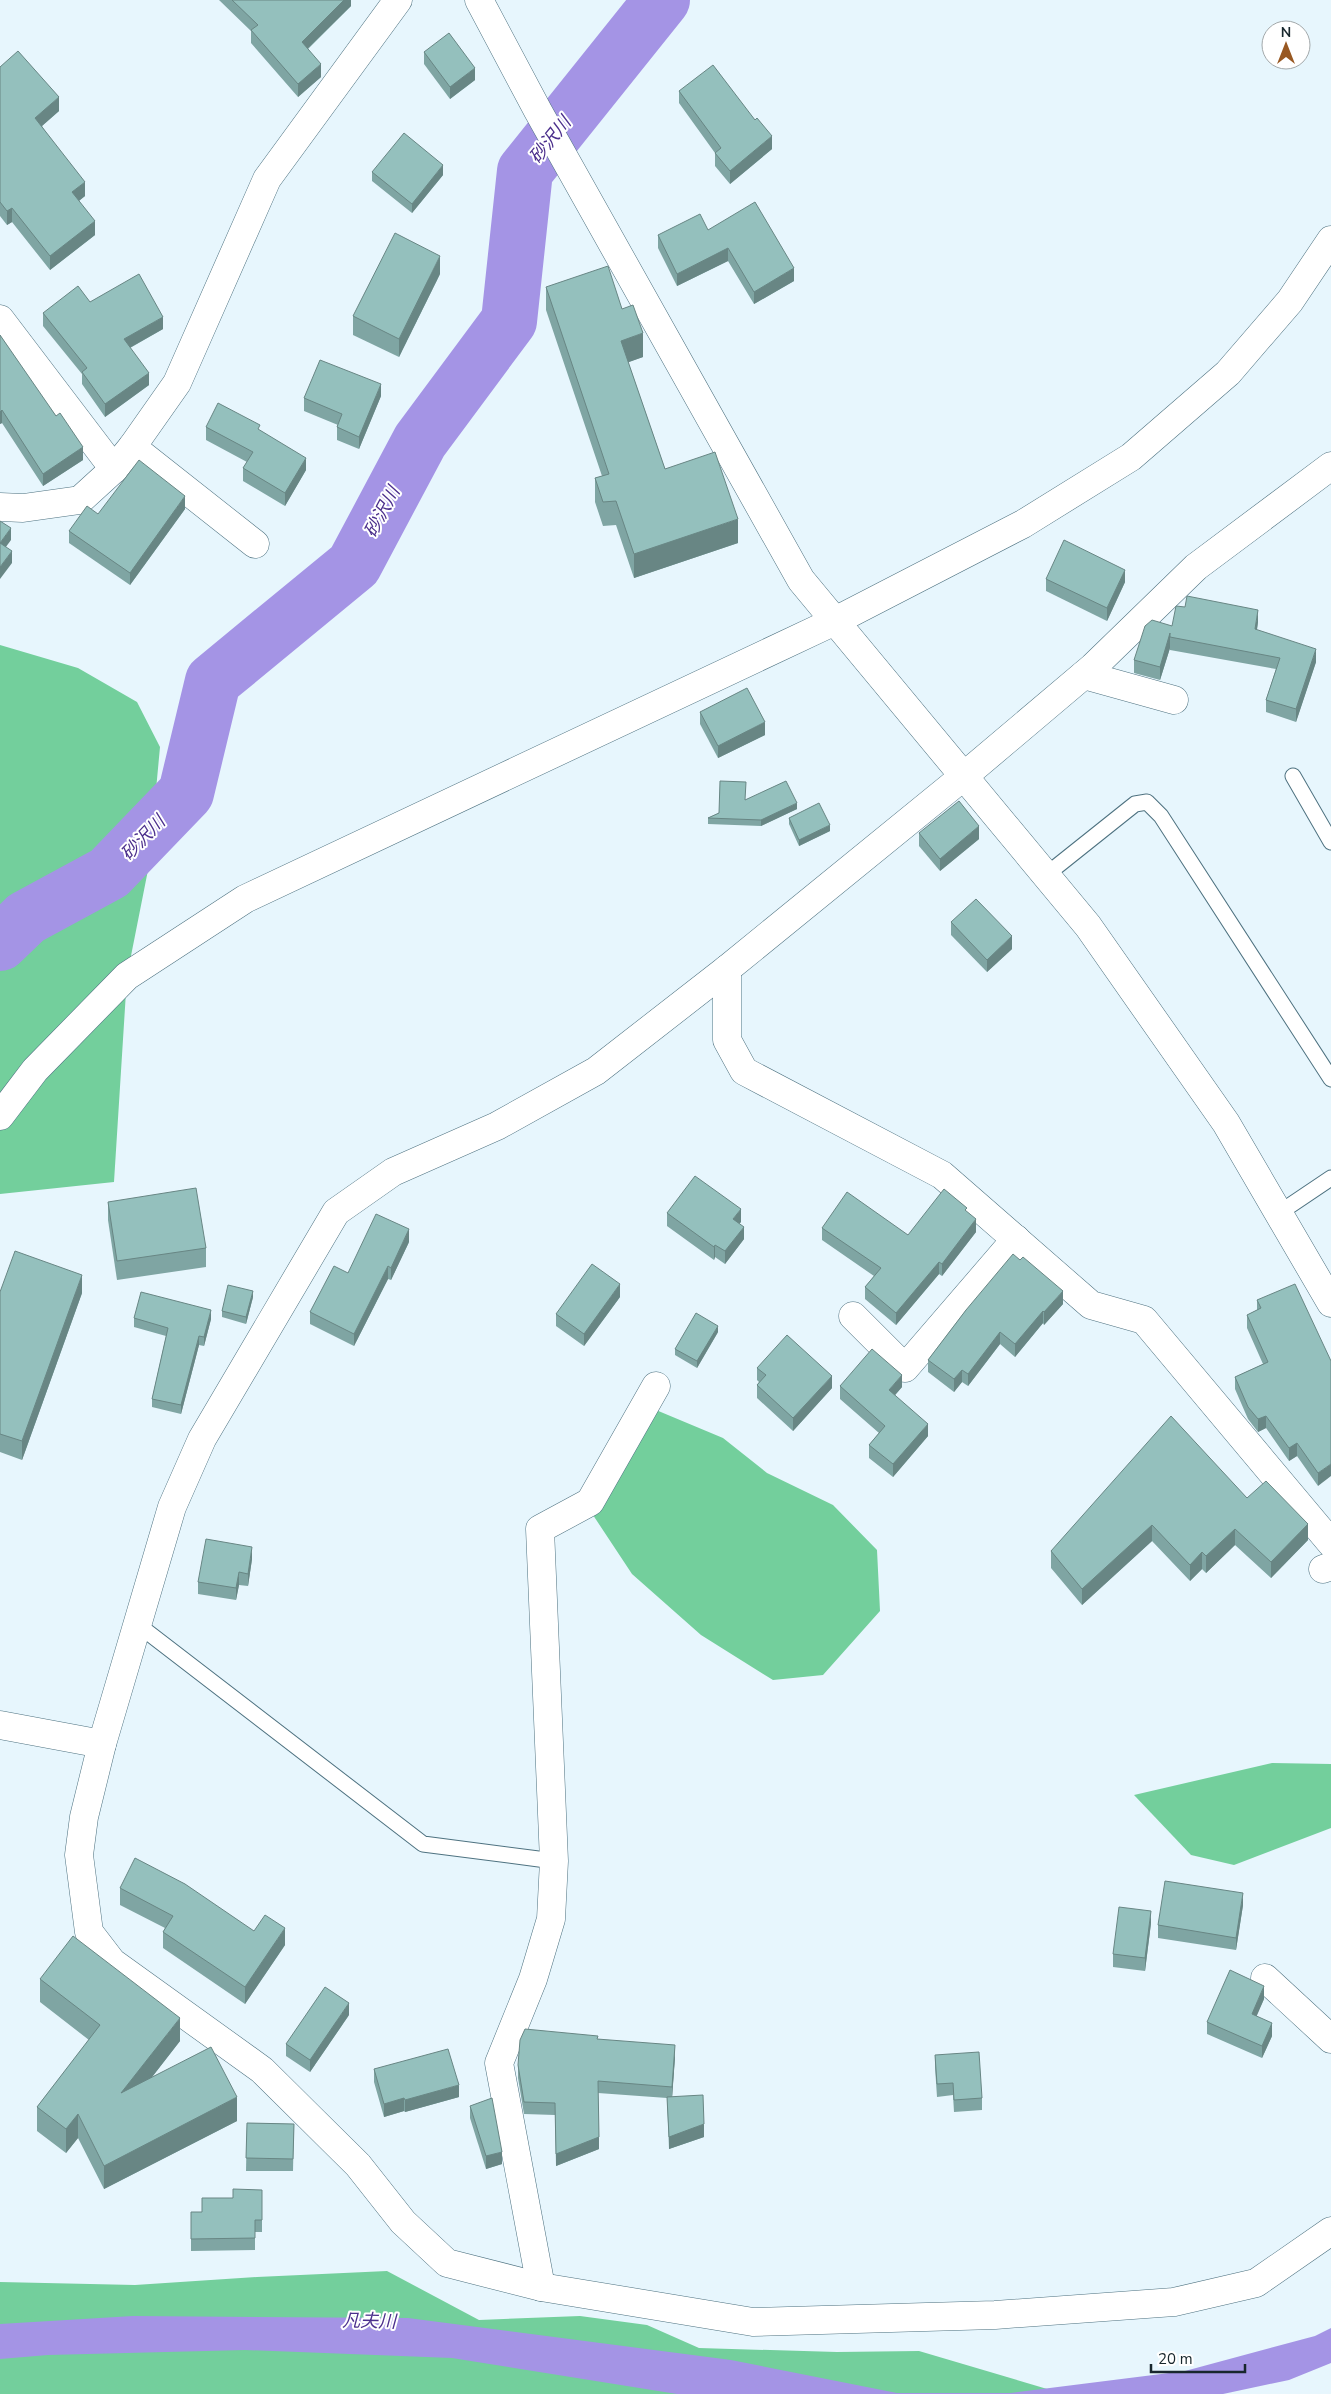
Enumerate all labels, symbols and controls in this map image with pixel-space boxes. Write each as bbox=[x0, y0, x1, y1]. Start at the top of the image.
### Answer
north arrow bbox=[1261, 20, 1311, 70]
text: N bbox=[1281, 23, 1291, 42]
water label: 砂沢川 bbox=[524, 110, 578, 169]
water label: 砂沢川 bbox=[359, 481, 406, 541]
water label: 砂沢川 bbox=[116, 809, 172, 866]
water label: 凡夫川 bbox=[342, 2309, 398, 2334]
scale bar bbox=[1151, 2342, 1245, 2374]
text: 20 m bbox=[1158, 2349, 1193, 2369]

